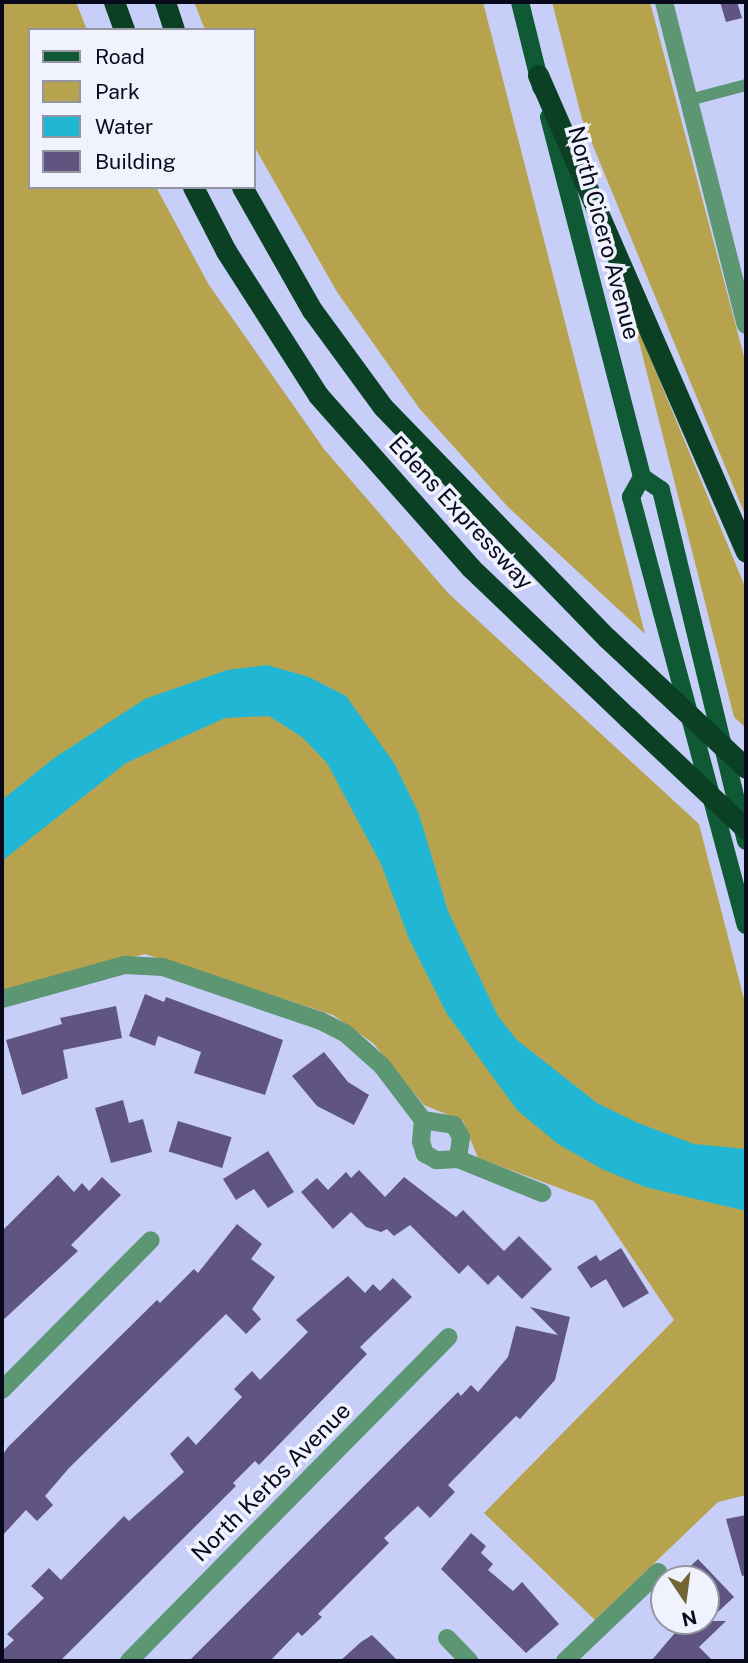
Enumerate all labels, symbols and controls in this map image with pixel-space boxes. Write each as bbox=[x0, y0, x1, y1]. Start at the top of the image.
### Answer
legend bbox=[28, 28, 256, 189]
text: Road bbox=[95, 44, 145, 69]
text: Park bbox=[95, 79, 140, 104]
text: Water bbox=[95, 114, 153, 139]
street label: North Cicero Avenue bbox=[562, 123, 646, 343]
text: Building bbox=[95, 149, 176, 174]
street label: Edens Expressway bbox=[383, 431, 539, 595]
street label: North Kerbs Avenue bbox=[186, 1397, 356, 1567]
north arrow bbox=[650, 1565, 720, 1635]
text: N bbox=[680, 1606, 699, 1631]

